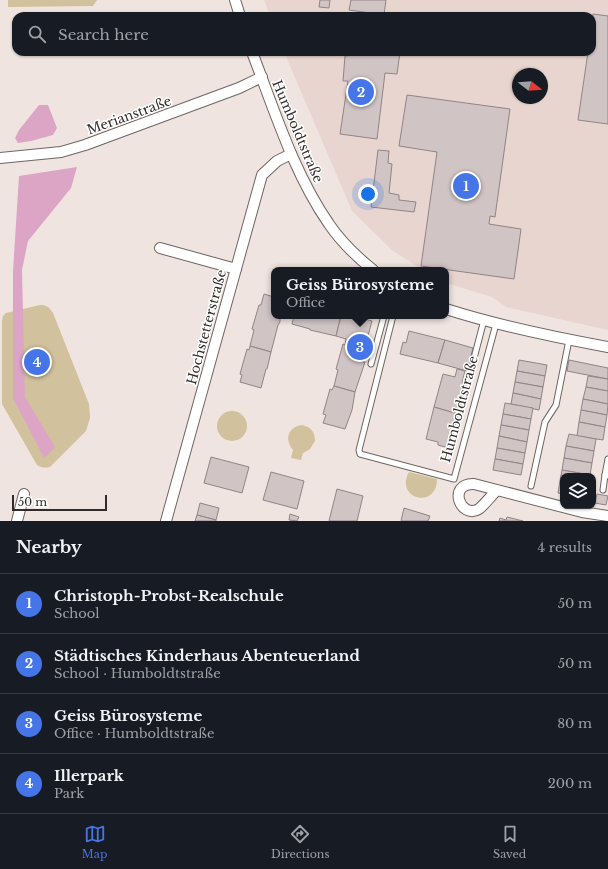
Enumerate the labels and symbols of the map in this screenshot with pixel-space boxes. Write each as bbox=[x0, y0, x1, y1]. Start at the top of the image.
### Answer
north arrow bbox=[512, 68, 548, 104]
street label: Humboldtstraße bbox=[268, 77, 327, 185]
pin: 2 bbox=[348, 77, 374, 107]
street label: Merianstraße bbox=[85, 92, 174, 139]
pin: 1 bbox=[453, 171, 479, 201]
your location bbox=[358, 184, 378, 204]
street label: Hochstetterstraße bbox=[183, 268, 230, 387]
pin: 3 bbox=[347, 332, 373, 362]
pin: 4 bbox=[24, 347, 50, 377]
street label: Humboldtstraße bbox=[437, 354, 482, 464]
scale bar bbox=[12, 493, 107, 512]

